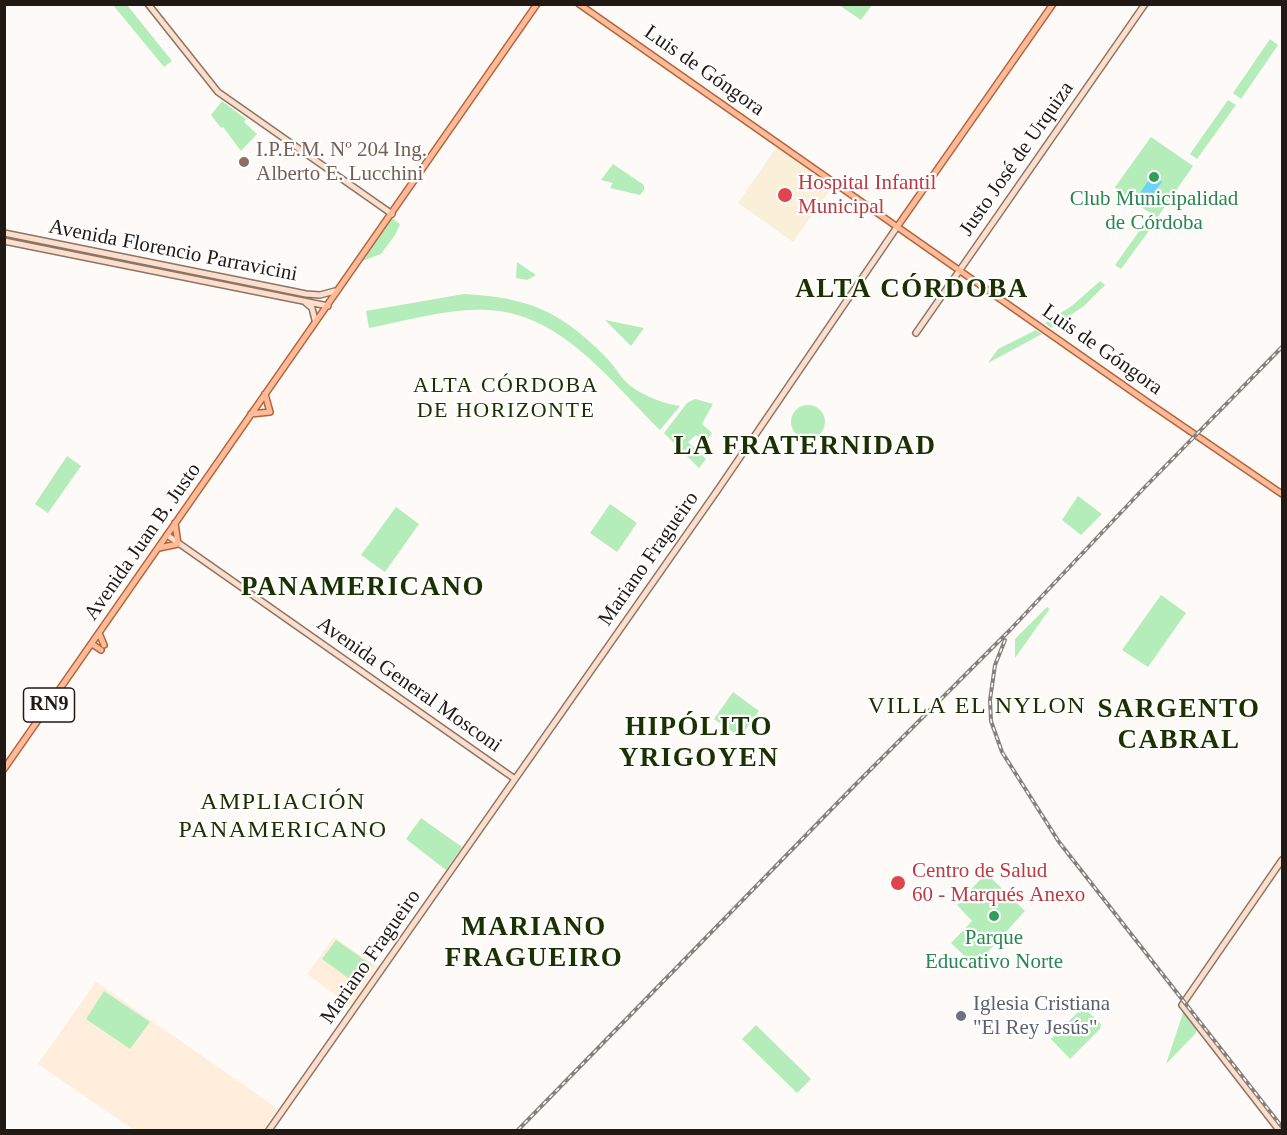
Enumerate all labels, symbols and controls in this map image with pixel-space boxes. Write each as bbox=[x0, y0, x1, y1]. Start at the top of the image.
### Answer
street label: Luis de Góngora bbox=[639, 20, 769, 122]
street label: Justo José de Urquiza bbox=[954, 77, 1080, 241]
place label: I.P.E.M. Nº 204 Ing. Alberto E. Lucchini bbox=[256, 137, 427, 187]
marker: I.P.E.M. Nº 204 Ing. Alberto E. Lucchini bbox=[237, 155, 251, 169]
place label: Hospital Infantil Municipal bbox=[798, 170, 936, 220]
marker: Club Municipalidad de Córdoba bbox=[1147, 170, 1161, 184]
marker: Hospital Infantil Municipal bbox=[776, 186, 794, 204]
place label: Club Municipalidad de Córdoba bbox=[1070, 186, 1238, 236]
street label: Avenida Florencio Parravicini bbox=[47, 215, 299, 287]
district label: ALTA CÓRDOBA bbox=[795, 274, 1029, 306]
street label: Luis de Góngora bbox=[1037, 299, 1167, 401]
district label: ALTA CÓRDOBA DE HORIZONTE bbox=[413, 373, 599, 424]
district label: LA FRATERNIDAD bbox=[674, 431, 936, 463]
street label: Avenida Juan B. Justo bbox=[79, 458, 207, 626]
street label: Mariano Fragueiro bbox=[593, 487, 705, 631]
district label: PANAMERICANO bbox=[241, 572, 485, 604]
street label: Avenida General Mosconi bbox=[312, 612, 506, 758]
road number: RN9 bbox=[23, 688, 74, 722]
district label: VILLA EL NYLON bbox=[868, 693, 1086, 721]
district label: SARGENTO CABRAL bbox=[1097, 694, 1261, 757]
district label: HIPÓLITO YRIGOYEN bbox=[619, 712, 779, 775]
district label: AMPLIACIÓN PANAMERICANO bbox=[178, 789, 388, 845]
place label: Centro de Salud 60 - Marqués Anexo bbox=[912, 858, 1085, 908]
marker: Centro de Salud 60 - Marqués Anexo bbox=[889, 874, 907, 892]
street label: Mariano Fragueiro bbox=[315, 885, 427, 1029]
marker: Parque Educativo Norte bbox=[987, 909, 1001, 923]
district label: MARIANO FRAGUEIRO bbox=[445, 912, 623, 975]
place label: Parque Educativo Norte bbox=[925, 925, 1063, 975]
place label: Iglesia Cristiana "El Rey Jesús" bbox=[973, 991, 1110, 1041]
marker: Iglesia Cristiana "El Rey Jesús" bbox=[954, 1009, 968, 1023]

